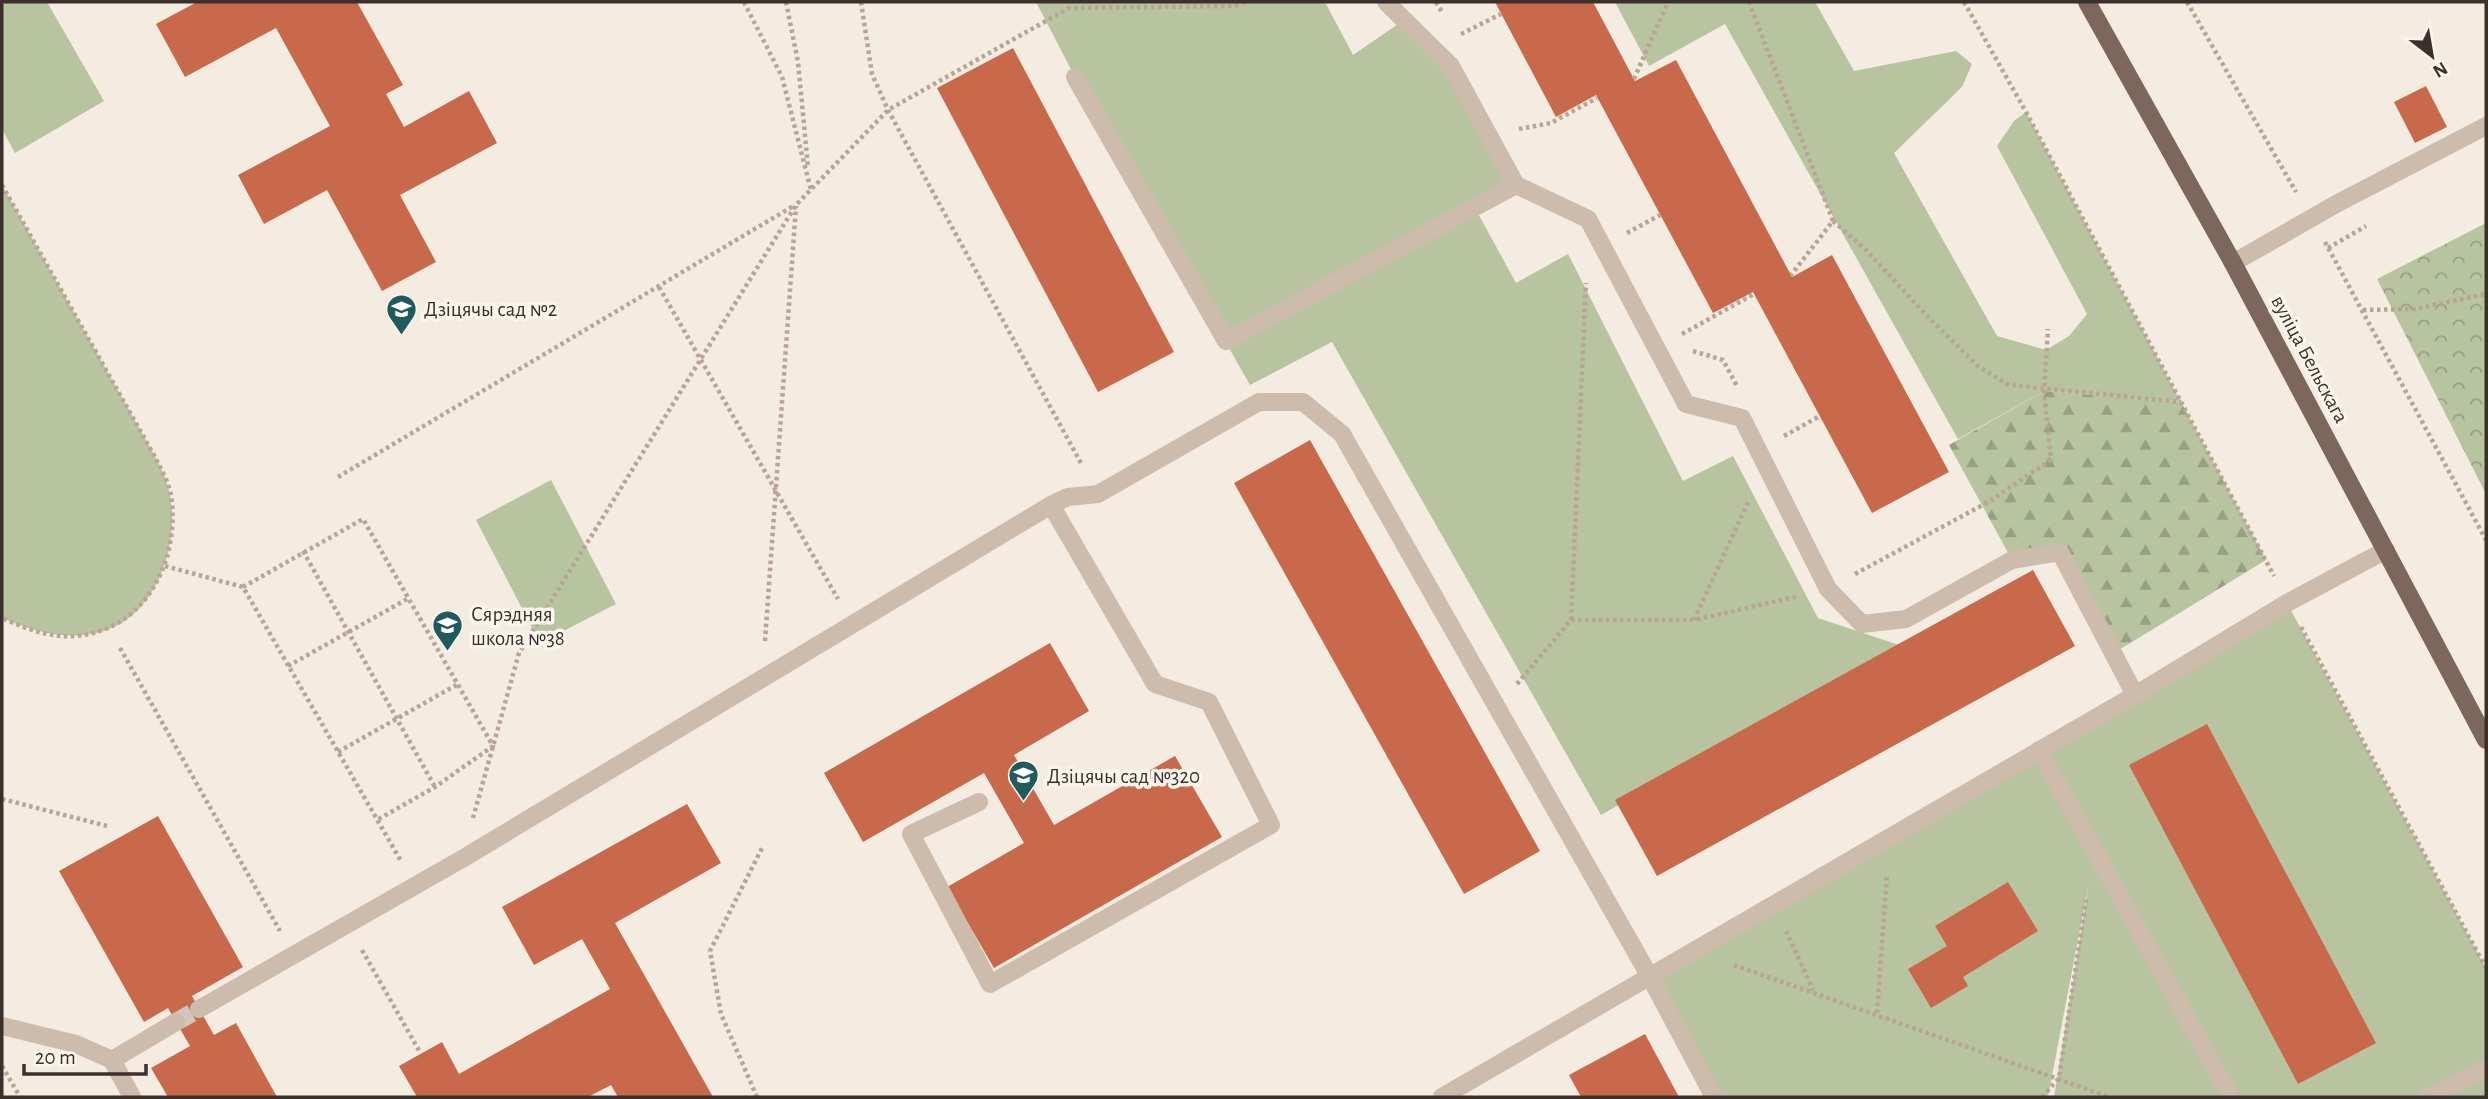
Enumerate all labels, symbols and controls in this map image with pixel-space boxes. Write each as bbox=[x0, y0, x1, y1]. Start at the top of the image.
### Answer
north arrow bbox=[2397, 21, 2467, 91]
text: N bbox=[2429, 58, 2451, 81]
school or university icon: Дзіцячы сад №2 bbox=[384, 292, 418, 336]
street label: вуліца Бельскага bbox=[2267, 292, 2352, 427]
place label: Дзіцячы сад №2 bbox=[424, 299, 557, 320]
place label: Сярэдняя школа №38 bbox=[471, 604, 565, 649]
school or university icon: Сярэдняя школа №38 bbox=[431, 609, 465, 653]
school or university icon: Дзіцячы сад №320 bbox=[1007, 759, 1041, 803]
place label: Дзіцячы сад №320 bbox=[1047, 766, 1200, 787]
scale bar bbox=[24, 1032, 147, 1076]
text: 20 m bbox=[35, 1047, 76, 1068]

